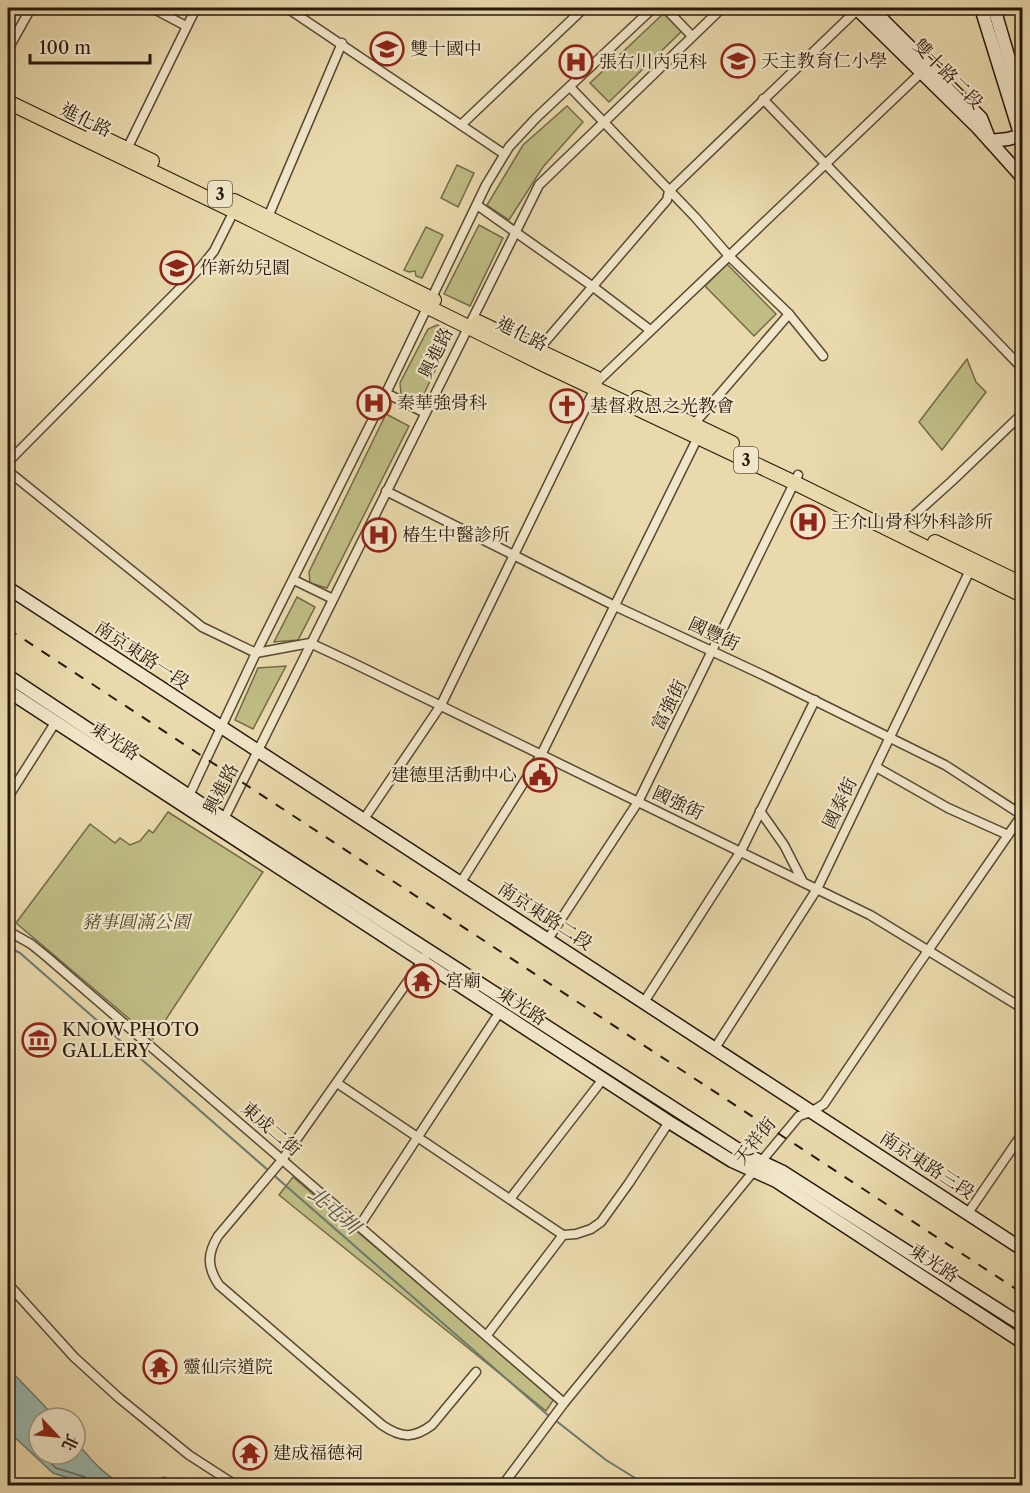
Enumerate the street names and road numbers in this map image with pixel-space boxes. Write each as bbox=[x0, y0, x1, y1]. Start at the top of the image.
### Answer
street label: 雙十路二段 bbox=[908, 34, 988, 114]
street label: 進化路 bbox=[57, 98, 115, 142]
road number: 3 bbox=[208, 181, 232, 207]
street label: 進化路 bbox=[493, 312, 551, 356]
street label: 興進路 bbox=[414, 324, 458, 382]
road number: 3 bbox=[734, 447, 758, 473]
street label: 國豐街 bbox=[685, 613, 743, 655]
street label: 南京東路一段 bbox=[91, 616, 193, 694]
street label: 富強街 bbox=[647, 676, 691, 734]
street label: 東光路 bbox=[86, 717, 144, 765]
street label: 興進路 bbox=[199, 760, 243, 818]
street label: 國泰街 bbox=[818, 774, 862, 832]
street label: 國強街 bbox=[649, 782, 707, 824]
street label: 南京東路二段 bbox=[494, 877, 596, 955]
street label: 東光路 bbox=[493, 982, 551, 1030]
street label: 東成二街 bbox=[237, 1097, 305, 1161]
street label: 天祥街 bbox=[729, 1113, 781, 1169]
street label: 南京東路三段 bbox=[876, 1126, 978, 1204]
street label: 東光路 bbox=[905, 1239, 963, 1287]

